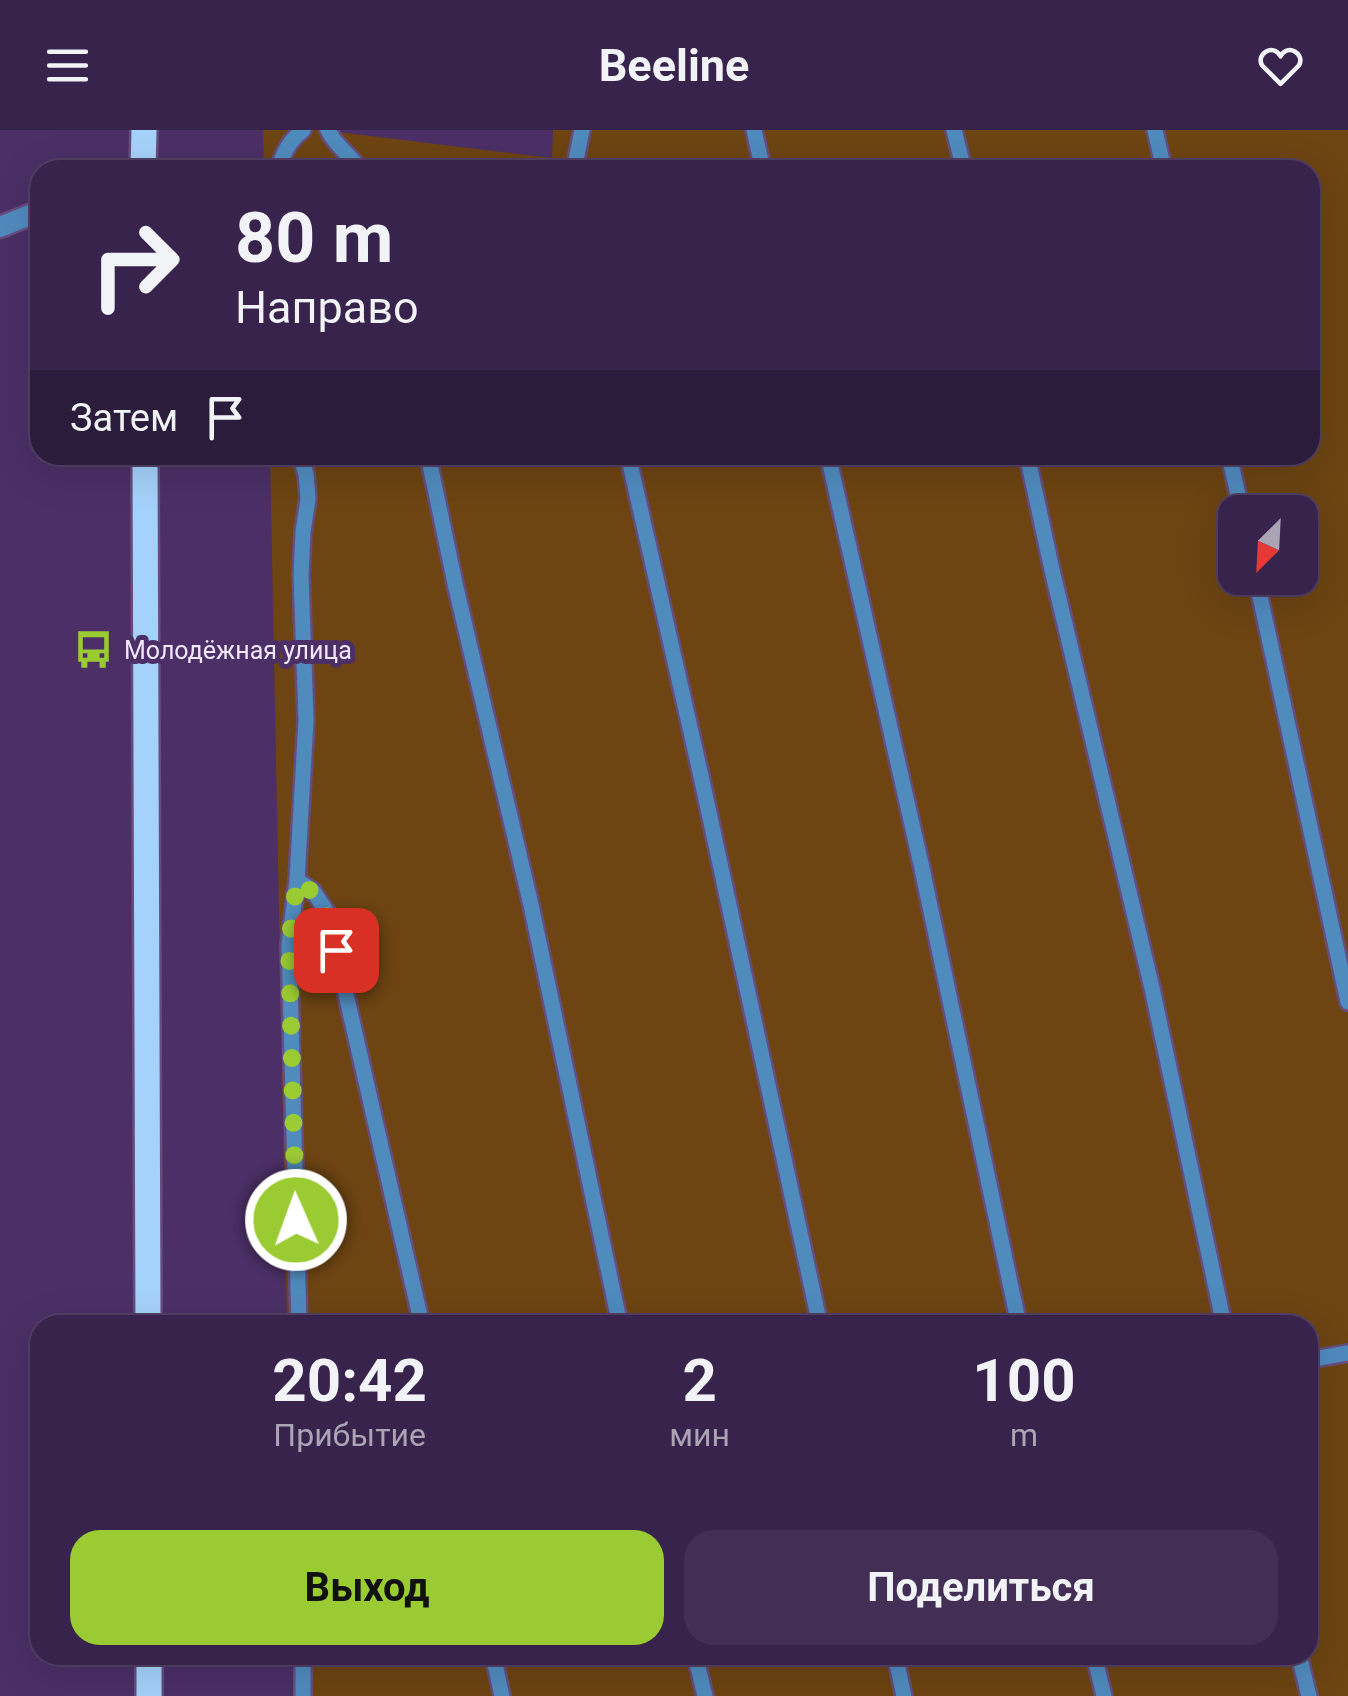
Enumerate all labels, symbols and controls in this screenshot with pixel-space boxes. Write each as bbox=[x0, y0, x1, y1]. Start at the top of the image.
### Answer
icon: menu bbox=[40, 38, 95, 93]
icon: heart bbox=[1253, 38, 1308, 93]
text: Beeline bbox=[599, 39, 749, 92]
text: 80 m bbox=[235, 197, 393, 279]
icon: right bbox=[70, 200, 200, 330]
text: Направо bbox=[235, 281, 419, 334]
icon: arrive bbox=[198, 390, 253, 445]
text: Затем bbox=[70, 396, 178, 440]
north arrow bbox=[1218, 495, 1318, 595]
map controls bbox=[1218, 495, 1318, 595]
bus stop icon: Молодёжная улица bbox=[73, 629, 115, 671]
place label: Молодёжная улица bbox=[124, 636, 352, 665]
pin bbox=[294, 908, 379, 993]
icon: arrive bbox=[309, 923, 364, 978]
position arrow bbox=[244, 1168, 348, 1272]
text: 20:42 bbox=[272, 1345, 427, 1416]
text: 2 bbox=[682, 1345, 717, 1416]
text: 100 bbox=[972, 1345, 1076, 1416]
text: Прибытие bbox=[273, 1416, 426, 1454]
text: мин bbox=[669, 1416, 730, 1454]
text: m bbox=[1010, 1416, 1038, 1454]
button: Выход bbox=[70, 1530, 664, 1645]
button: Поделиться bbox=[684, 1530, 1278, 1645]

